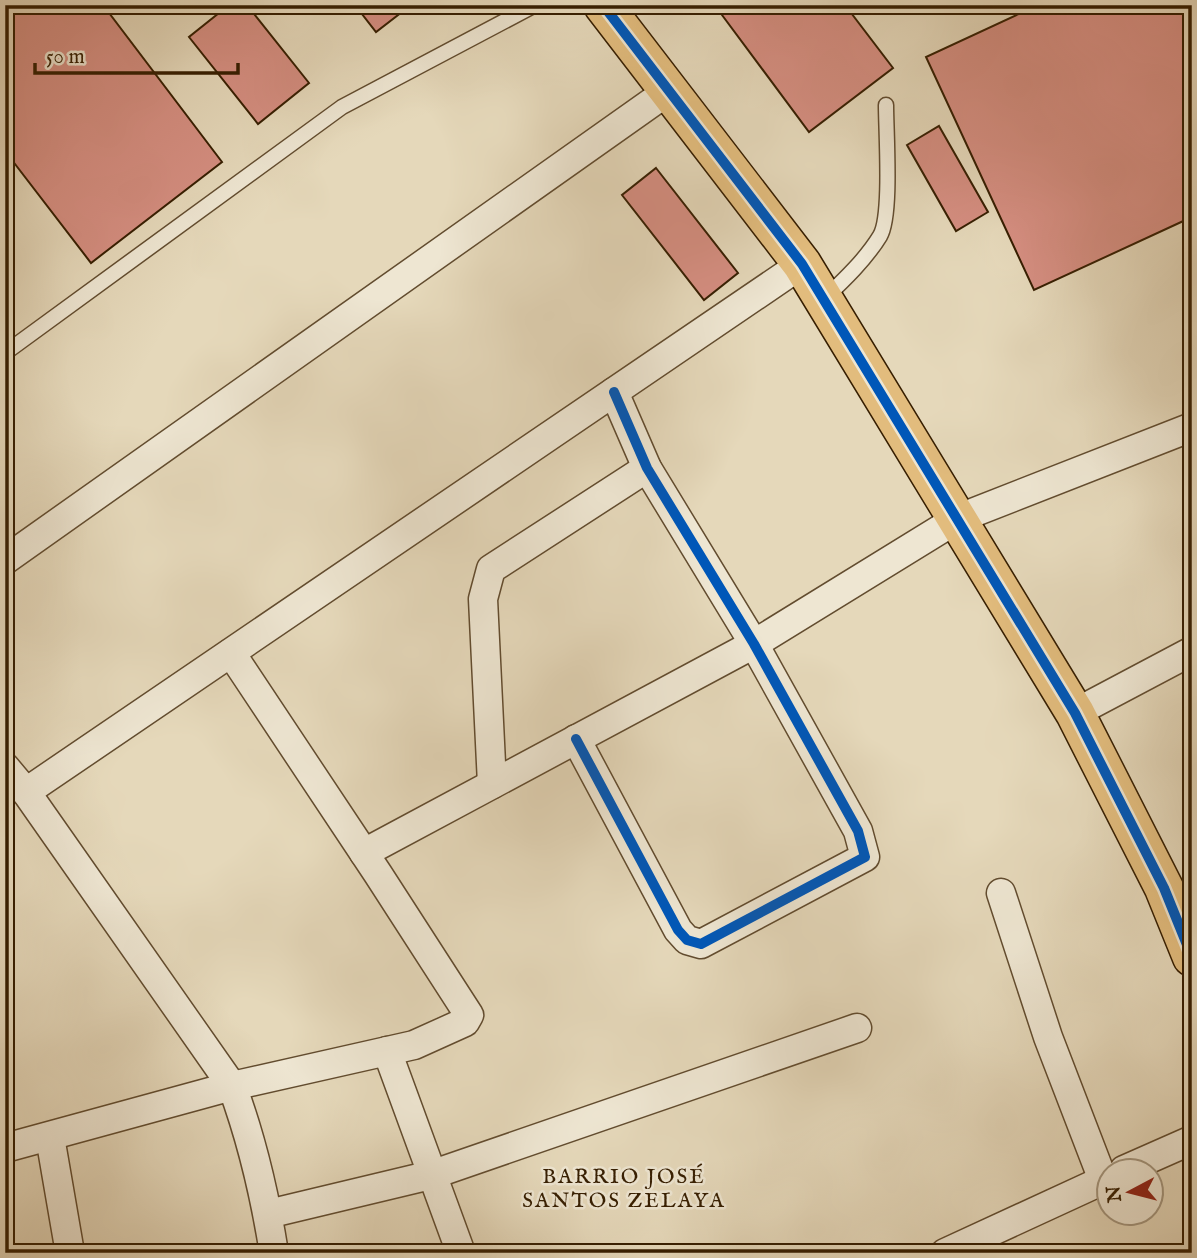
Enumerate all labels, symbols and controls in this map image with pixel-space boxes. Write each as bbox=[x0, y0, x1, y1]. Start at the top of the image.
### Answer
scale bar bbox=[35, 32, 238, 76]
text: 50 m bbox=[46, 44, 85, 71]
north arrow bbox=[1096, 1156, 1166, 1226]
district label: BARRIO JOSÉ SANTOS ZELAYA bbox=[522, 1163, 726, 1215]
text: N bbox=[1102, 1184, 1128, 1204]

